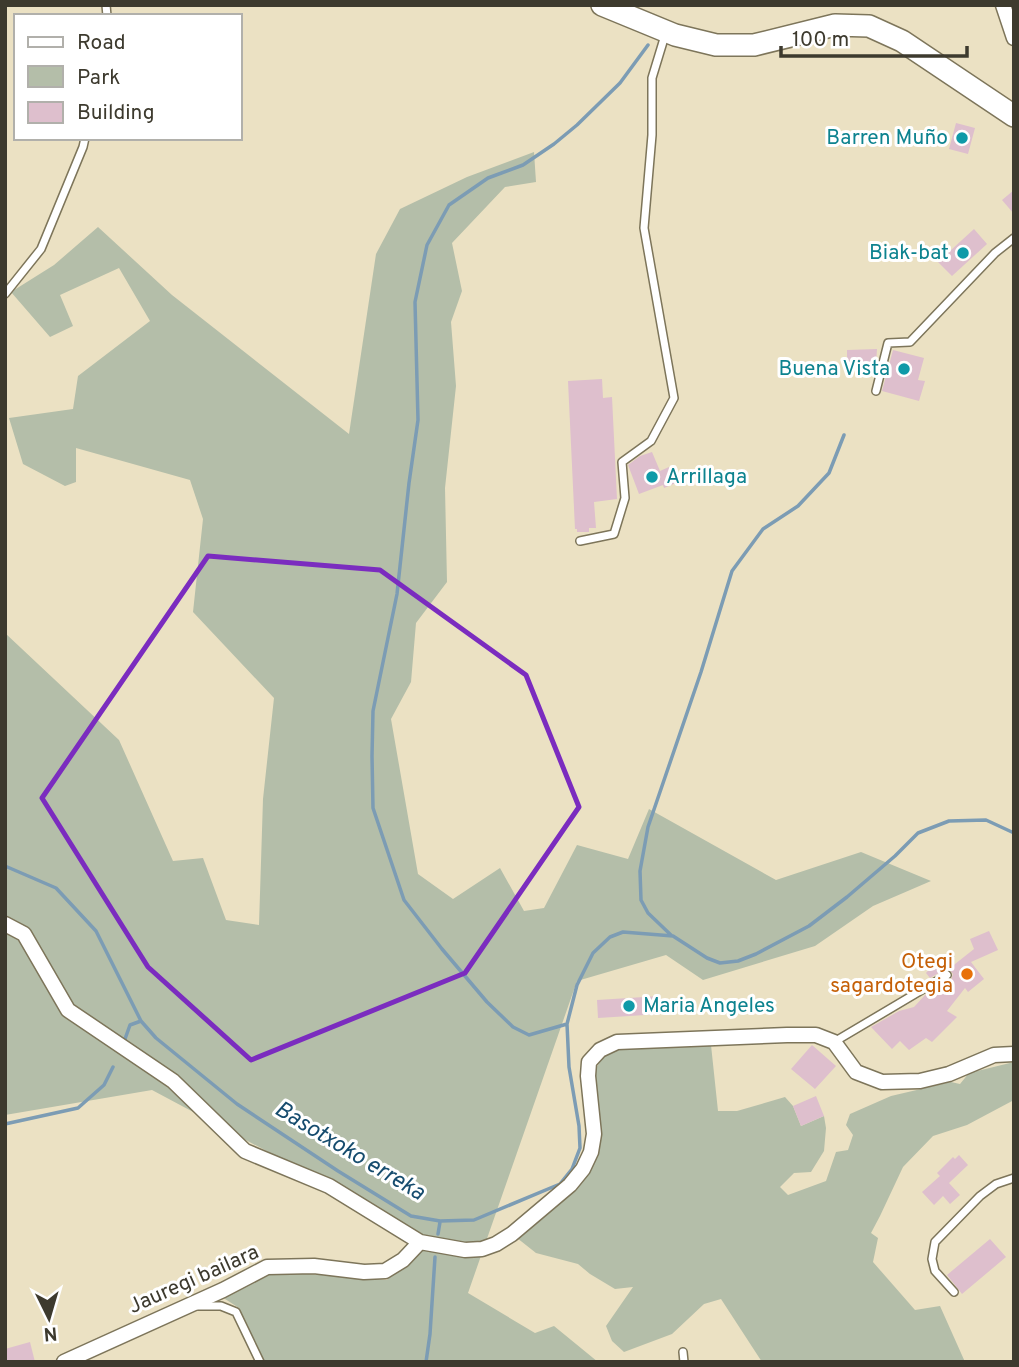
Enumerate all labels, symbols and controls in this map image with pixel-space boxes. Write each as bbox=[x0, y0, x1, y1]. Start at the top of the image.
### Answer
legend bbox=[14, 14, 242, 140]
scale bar bbox=[781, 14, 967, 58]
text: 100 m bbox=[792, 27, 849, 54]
text: Road bbox=[77, 30, 126, 57]
text: Park bbox=[77, 65, 120, 92]
text: Building bbox=[77, 100, 155, 127]
place label: Barren Muño bbox=[826, 125, 948, 152]
marker: Barren Muño bbox=[954, 130, 970, 146]
place label: Biak-bat bbox=[869, 240, 949, 267]
marker: Biak-bat bbox=[955, 245, 971, 261]
place label: Buena Vista bbox=[778, 356, 890, 383]
marker: Buena Vista bbox=[896, 361, 912, 377]
place label: Arrillaga bbox=[666, 464, 747, 491]
marker: Arrillaga bbox=[644, 469, 660, 485]
place label: Otegi sagardotegia bbox=[830, 949, 953, 1000]
marker: Otegi sagardotegia bbox=[959, 966, 975, 982]
place label: Maria Angeles bbox=[643, 993, 775, 1020]
marker: Maria Angeles bbox=[621, 998, 637, 1014]
water label: Basotxoko erreka bbox=[268, 1096, 430, 1208]
street label: Jauregi bailara bbox=[125, 1239, 263, 1321]
north arrow bbox=[14, 1283, 84, 1353]
text: N bbox=[42, 1320, 58, 1345]

